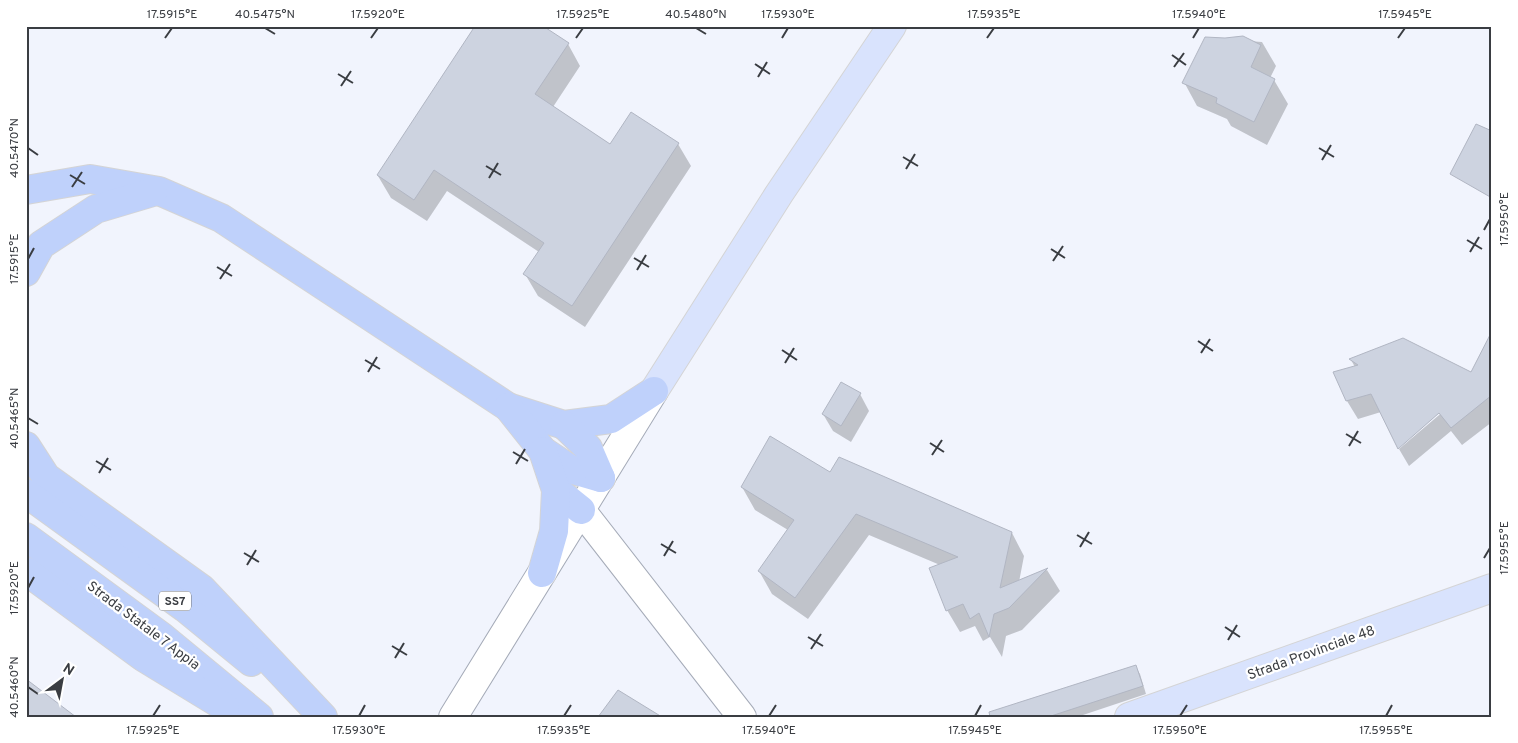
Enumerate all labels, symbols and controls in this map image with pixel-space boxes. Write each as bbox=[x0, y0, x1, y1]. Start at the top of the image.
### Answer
text: 17.5915°E bbox=[147, 7, 197, 23]
text: 40.5475°N bbox=[235, 7, 295, 23]
text: 17.5920°E bbox=[351, 7, 405, 23]
text: 17.5925°E bbox=[556, 7, 610, 23]
text: 40.5480°N bbox=[665, 7, 727, 23]
text: 17.5930°E bbox=[761, 7, 815, 23]
text: 17.5935°E bbox=[967, 7, 1021, 23]
text: 17.5940°E bbox=[1172, 7, 1226, 23]
text: 17.5945°E bbox=[1378, 7, 1432, 23]
text: 40.5470°N bbox=[7, 118, 23, 178]
text: 17.5950°E bbox=[1497, 192, 1513, 246]
text: 17.5915°E bbox=[7, 234, 23, 284]
text: 40.5465°N bbox=[7, 387, 23, 449]
text: 17.5955°E bbox=[1497, 521, 1513, 575]
text: 17.5920°E bbox=[7, 561, 23, 615]
street label: Strada Statale 7 Appia bbox=[83, 578, 203, 674]
road number: SS7 bbox=[159, 592, 191, 610]
street label: Strada Provinciale 48 bbox=[1245, 622, 1378, 684]
text: 40.5460°N bbox=[7, 656, 23, 718]
north arrow bbox=[38, 656, 88, 706]
text: N bbox=[59, 660, 77, 680]
text: 17.5925°E bbox=[126, 723, 180, 739]
text: 17.5930°E bbox=[332, 723, 386, 739]
text: 17.5935°E bbox=[537, 723, 591, 739]
text: 17.5940°E bbox=[742, 723, 796, 739]
text: 17.5945°E bbox=[948, 723, 1002, 739]
text: 17.5950°E bbox=[1153, 723, 1207, 739]
text: 17.5955°E bbox=[1359, 723, 1413, 739]

